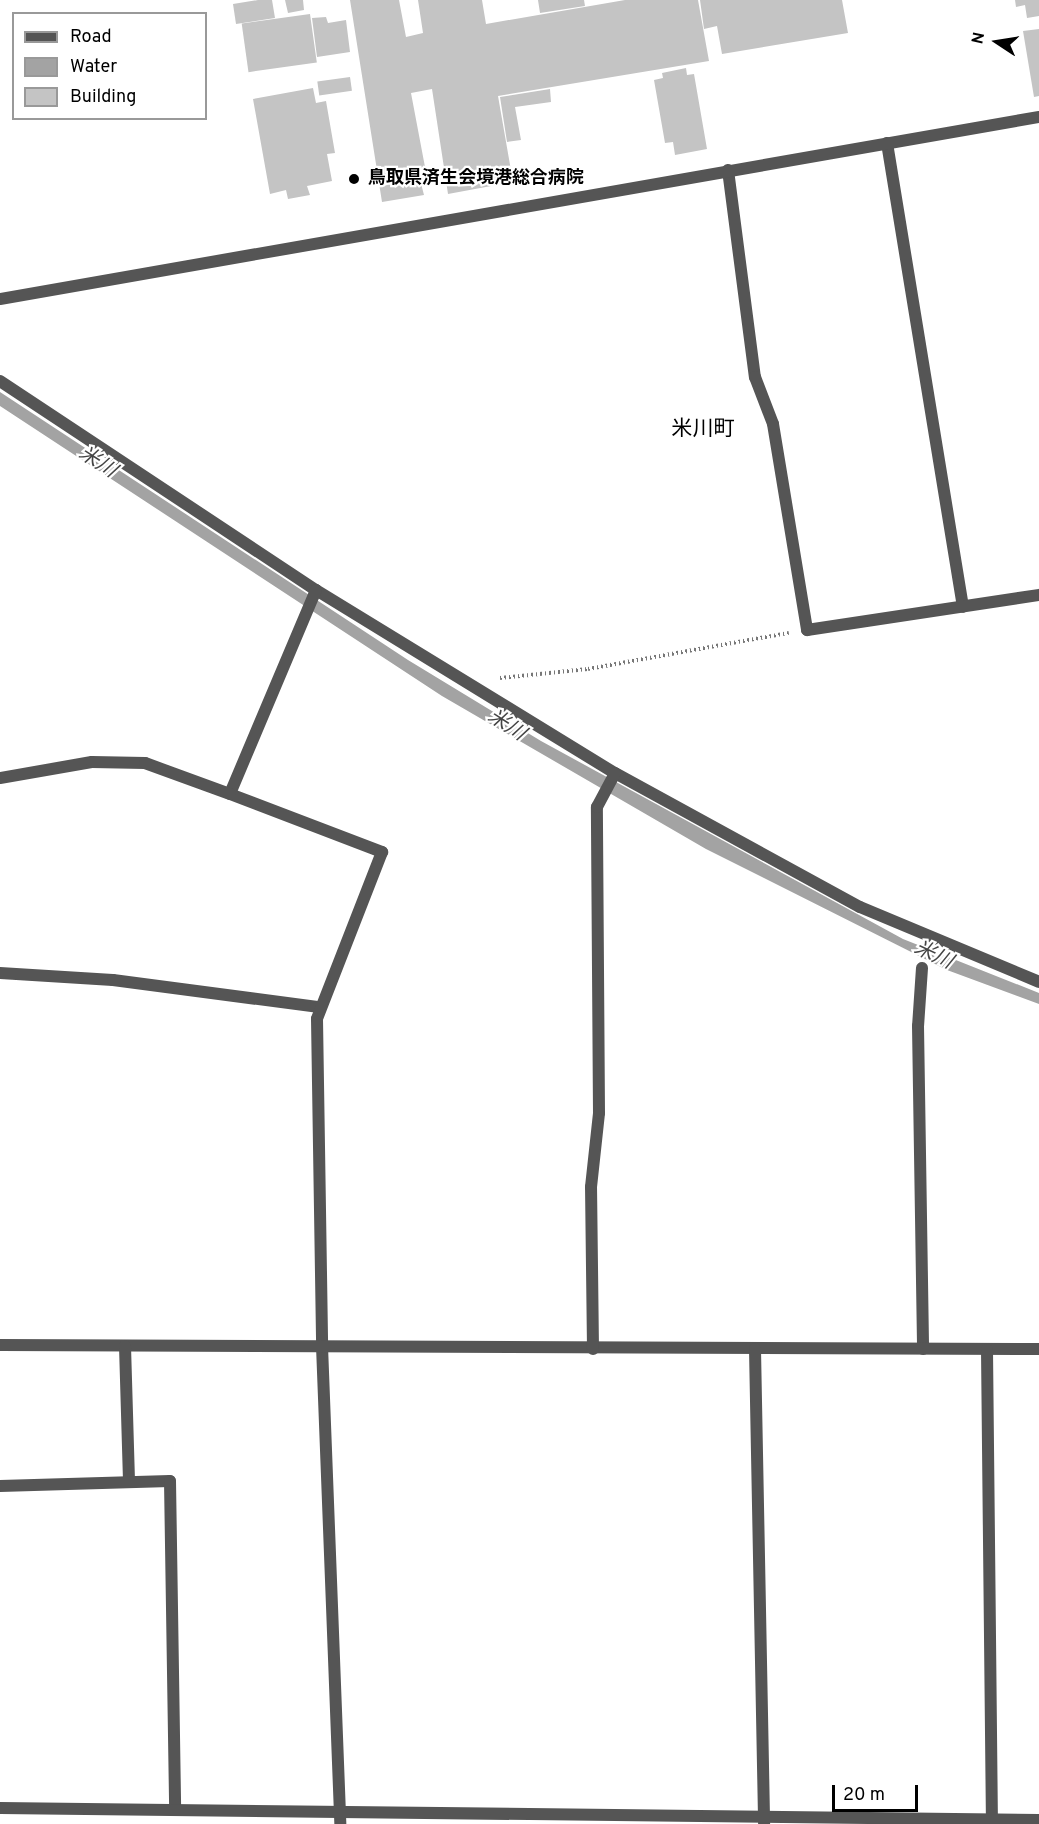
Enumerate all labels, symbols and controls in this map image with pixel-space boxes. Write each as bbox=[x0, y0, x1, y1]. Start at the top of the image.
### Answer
legend bbox=[12, 12, 207, 120]
north arrow bbox=[967, 12, 1027, 72]
text: Road bbox=[70, 26, 112, 49]
text: N bbox=[968, 31, 990, 46]
text: Water bbox=[70, 56, 117, 79]
text: Building bbox=[70, 86, 136, 109]
place label: 鳥取県済生会境港総合病院 bbox=[368, 168, 584, 190]
marker: 鳥取県済生会境港総合病院 bbox=[345, 170, 363, 188]
district label: 米川町 bbox=[672, 417, 734, 443]
water label: 米川 bbox=[74, 442, 120, 484]
water label: 米川 bbox=[483, 705, 529, 747]
water label: 米川 bbox=[910, 937, 956, 975]
scale bar bbox=[835, 1773, 920, 1811]
text: 20 m bbox=[843, 1784, 885, 1807]

